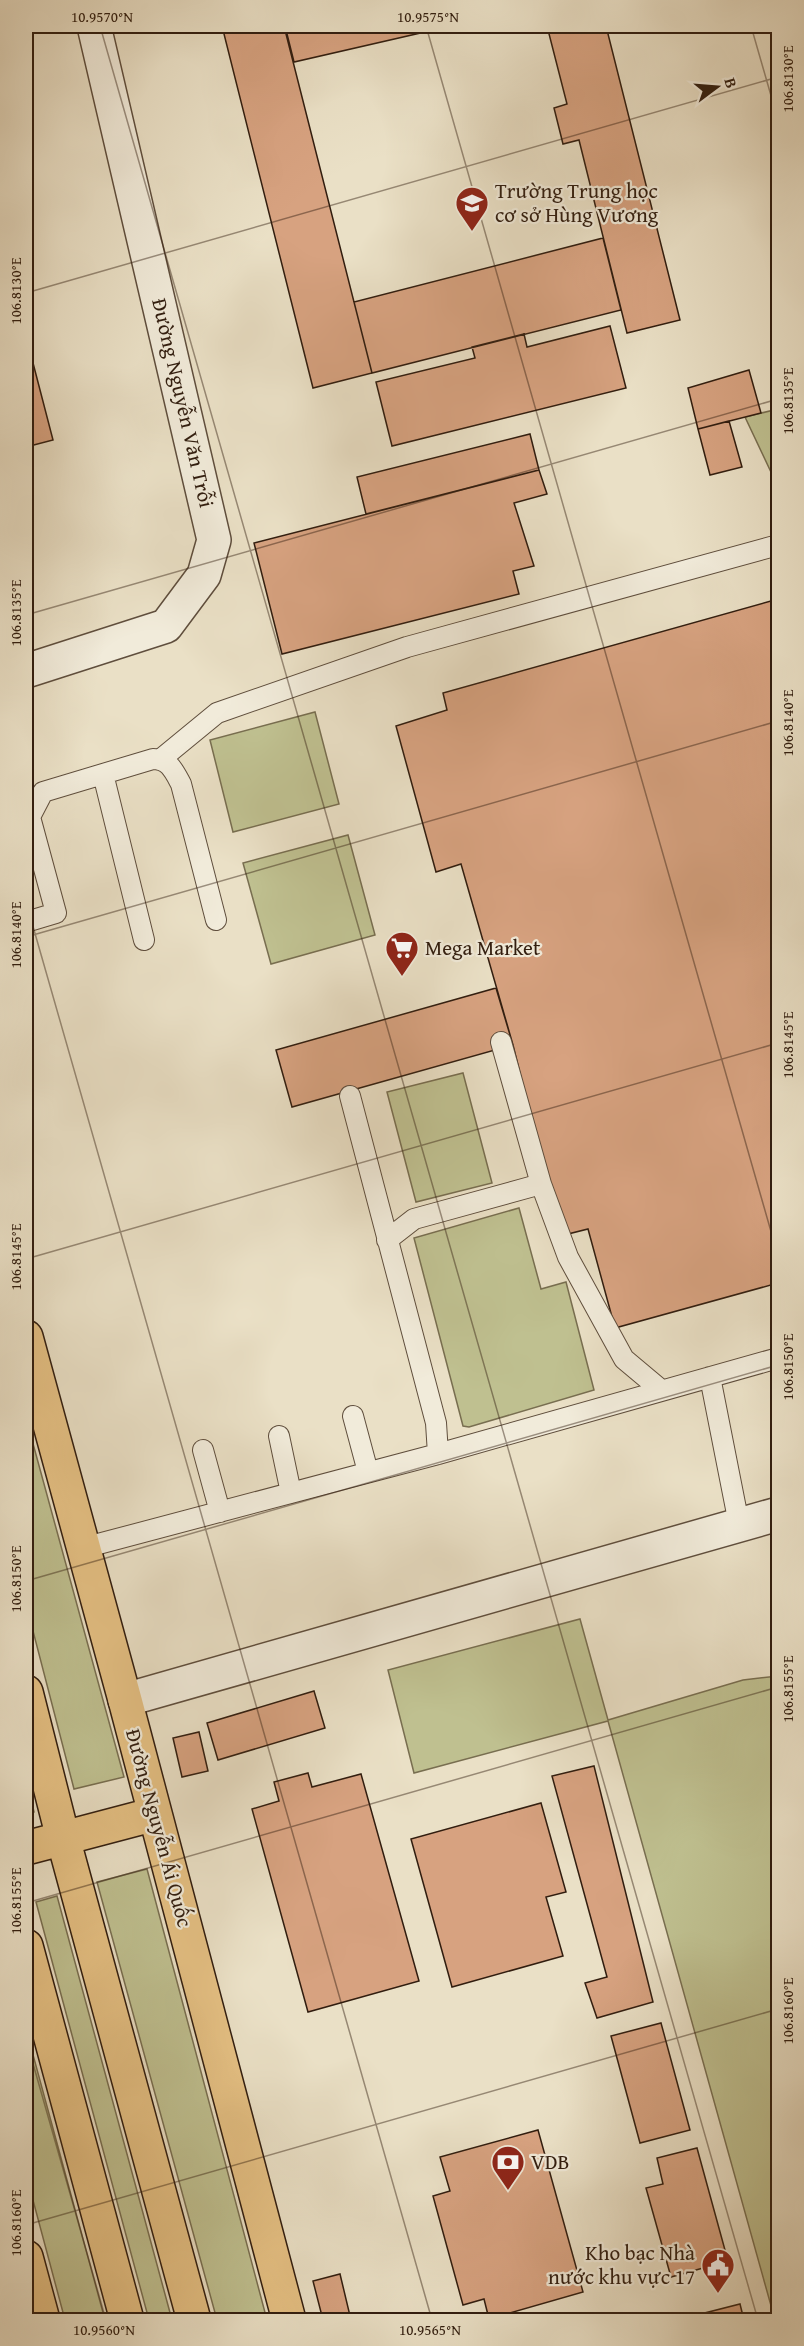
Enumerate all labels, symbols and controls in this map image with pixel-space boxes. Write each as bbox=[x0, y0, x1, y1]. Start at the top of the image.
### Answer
text: 10.9570°N bbox=[71, 6, 133, 27]
text: 10.9575°N bbox=[397, 6, 459, 27]
text: 106.8130°E bbox=[777, 45, 798, 113]
north arrow bbox=[687, 57, 747, 117]
text: B bbox=[719, 75, 744, 91]
place label: Trường Trung học cơ sở Hùng Vương bbox=[495, 175, 659, 230]
school or university icon: Trường Trung học cơ sở Hùng Vương bbox=[454, 185, 490, 232]
text: 106.8130°E bbox=[5, 257, 26, 325]
street label: Đường Nguyễn Văn Trỗi bbox=[144, 295, 223, 511]
text: 106.8135°E bbox=[777, 367, 798, 435]
text: 106.8135°E bbox=[5, 579, 26, 647]
text: 106.8140°E bbox=[777, 689, 798, 757]
text: 106.8140°E bbox=[5, 901, 26, 969]
supermarket icon: Mega Market bbox=[384, 930, 420, 977]
place label: Mega Market bbox=[425, 932, 541, 963]
text: 106.8145°E bbox=[777, 1011, 798, 1079]
text: 106.8145°E bbox=[5, 1223, 26, 1291]
text: 106.8150°E bbox=[777, 1333, 798, 1401]
text: 106.8150°E bbox=[5, 1545, 26, 1613]
text: 106.8155°E bbox=[777, 1655, 798, 1723]
street label: Đường Nguyễn Ái Quốc bbox=[118, 1725, 201, 1931]
text: 106.8155°E bbox=[5, 1867, 26, 1935]
text: 106.8160°E bbox=[777, 1977, 798, 2045]
bank icon: VDB bbox=[490, 2144, 526, 2191]
place label: VDB bbox=[531, 2146, 569, 2177]
text: 106.8160°E bbox=[5, 2189, 26, 2257]
place label: Kho bạc Nhà nước khu vực 17 bbox=[548, 2237, 695, 2292]
public building icon: Kho bạc Nhà nước khu vực 17 bbox=[700, 2247, 736, 2294]
text: 10.9560°N bbox=[73, 2319, 135, 2340]
text: 10.9565°N bbox=[399, 2319, 461, 2340]

